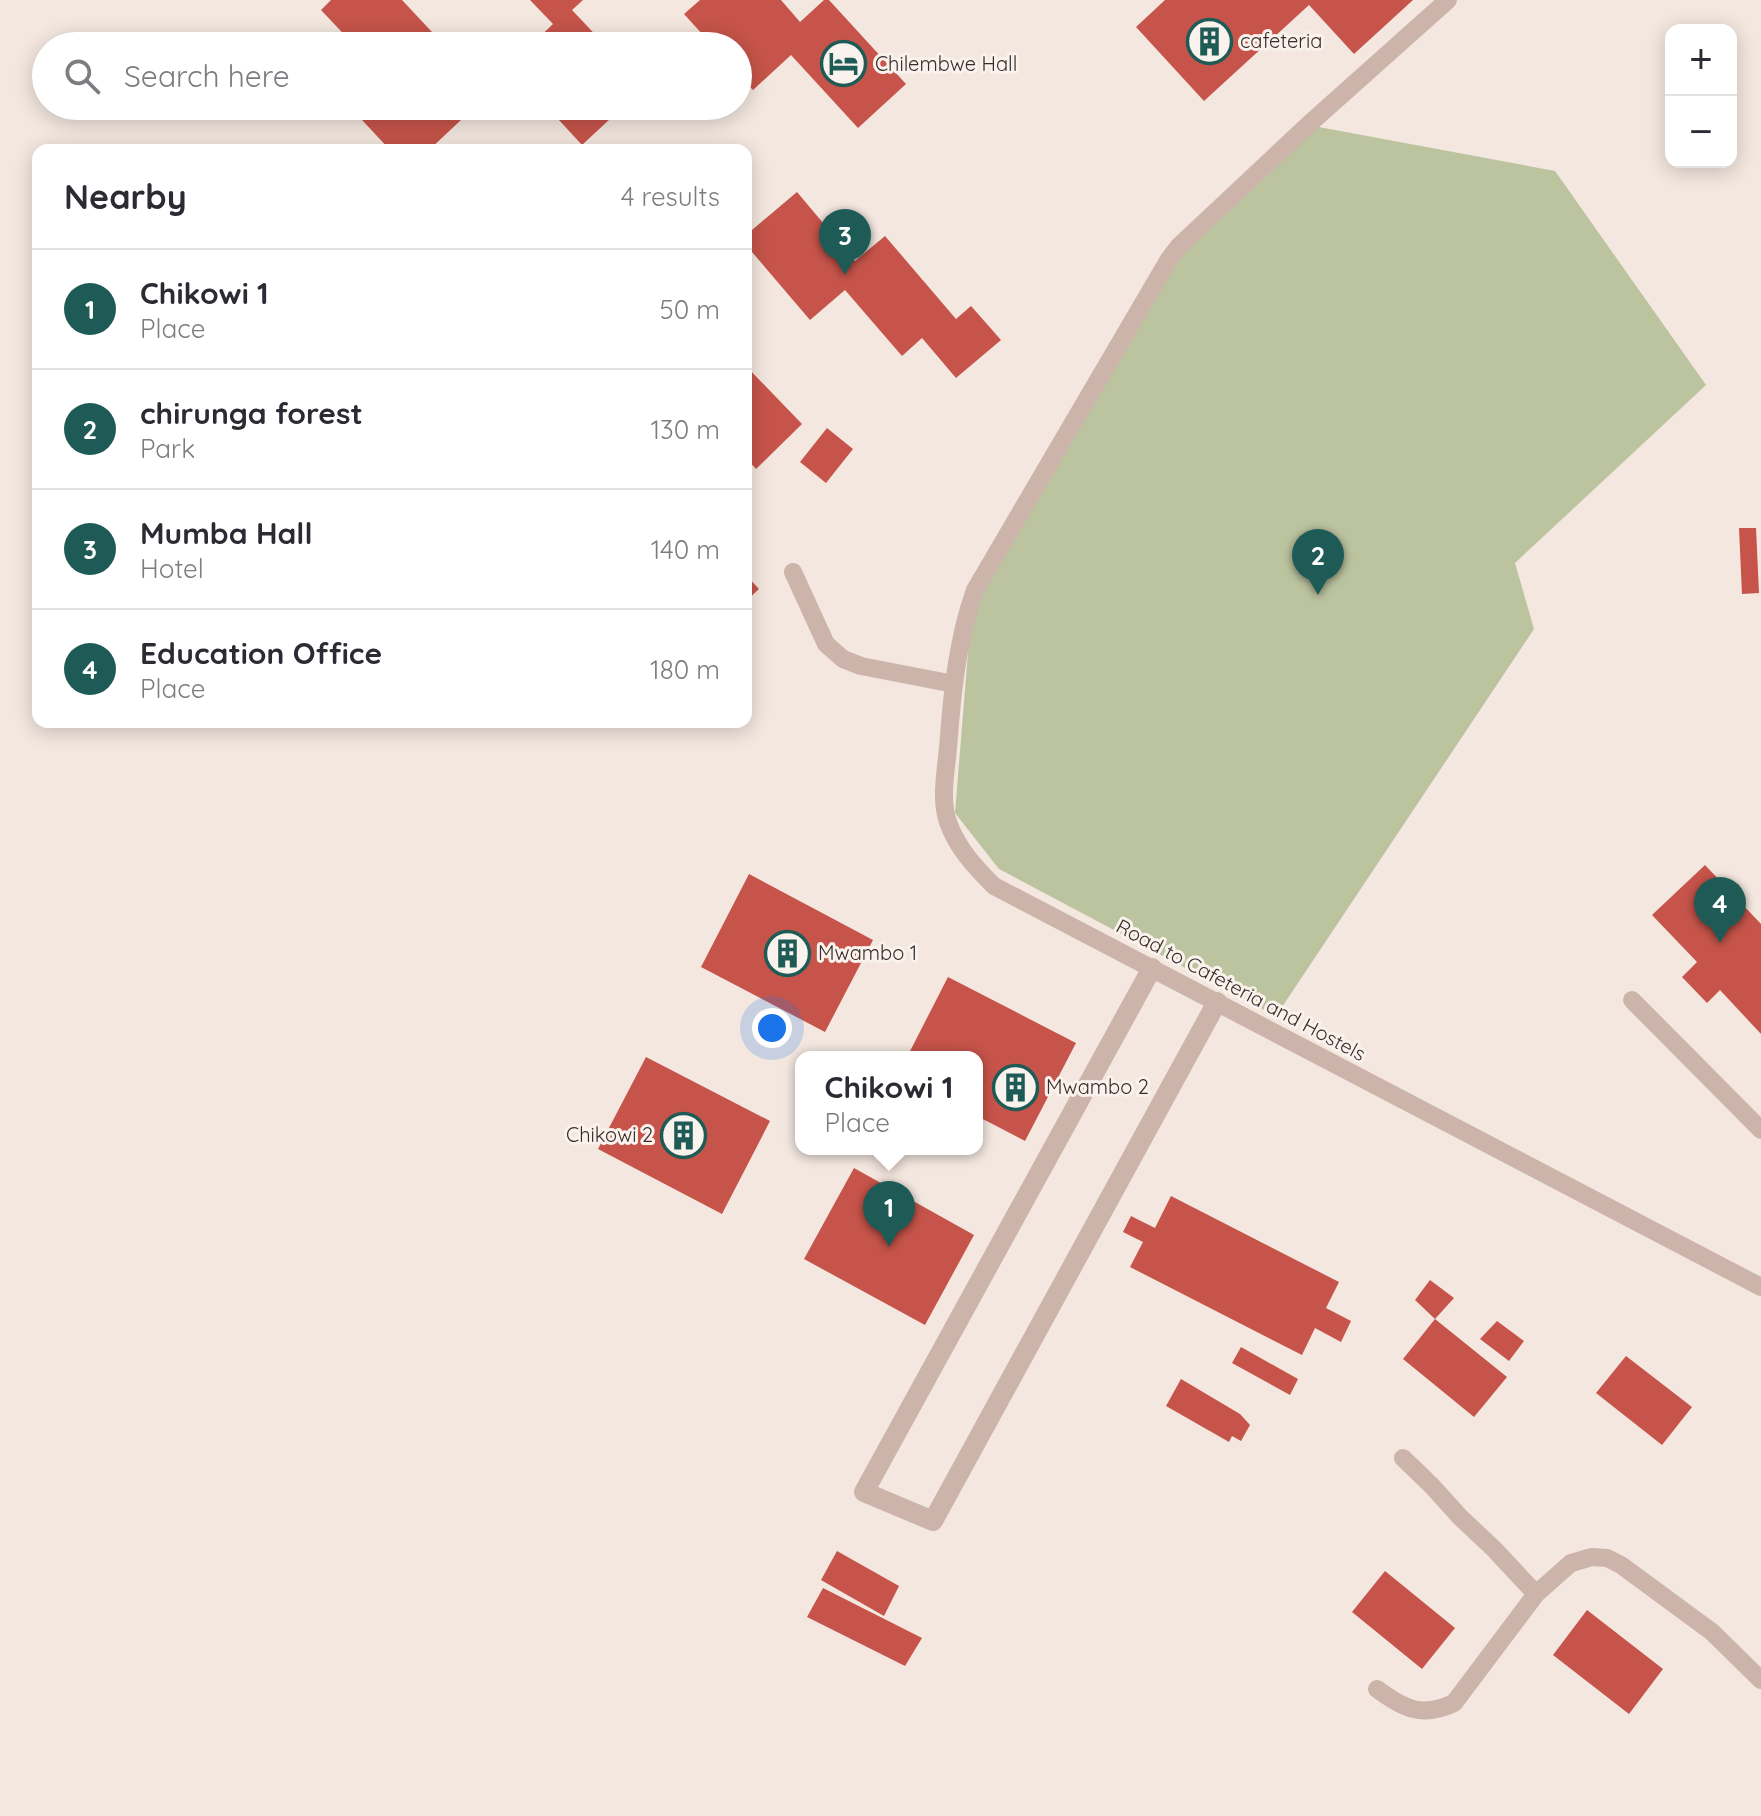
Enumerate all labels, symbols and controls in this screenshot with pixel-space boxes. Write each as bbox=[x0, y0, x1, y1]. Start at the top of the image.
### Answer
building icon: cafeteria bbox=[1185, 17, 1233, 65]
map controls bbox=[1665, 24, 1737, 168]
button: + bbox=[1665, 24, 1737, 96]
place label: cafeteria bbox=[1240, 28, 1322, 53]
search box bbox=[32, 32, 752, 120]
hotel icon: Chilembwe Hall bbox=[820, 40, 868, 88]
place label: Chilembwe Hall bbox=[875, 51, 1017, 76]
icon: search bbox=[60, 54, 104, 98]
text: Search here bbox=[124, 57, 290, 95]
button: − bbox=[1665, 96, 1737, 168]
text: Nearby bbox=[64, 175, 187, 218]
text: 4 results bbox=[621, 180, 720, 213]
pin: 3 bbox=[819, 209, 871, 275]
text: Chikowi 1 bbox=[140, 274, 269, 312]
text: 1 bbox=[85, 293, 95, 326]
text: 50 m bbox=[660, 293, 720, 326]
text: Place bbox=[140, 312, 205, 345]
text: chirunga forest bbox=[140, 394, 363, 432]
text: 2 bbox=[83, 413, 97, 446]
text: 130 m bbox=[650, 413, 720, 446]
text: Park bbox=[140, 432, 195, 465]
text: Mumba Hall bbox=[140, 514, 313, 552]
pin: 2 bbox=[1292, 529, 1344, 595]
text: 3 bbox=[83, 533, 97, 566]
text: 140 m bbox=[651, 533, 720, 566]
text: Hotel bbox=[140, 552, 204, 585]
text: Education Office bbox=[140, 634, 382, 672]
text: 4 bbox=[82, 653, 98, 686]
text: 180 m bbox=[650, 653, 720, 686]
text: Place bbox=[140, 672, 205, 705]
pin: 4 bbox=[1694, 877, 1746, 943]
street label: Road to Cafeteria and Hostels bbox=[1112, 913, 1370, 1066]
building icon: Mwambo 1 bbox=[763, 929, 811, 977]
place label: Mwambo 1 bbox=[818, 940, 917, 965]
your location bbox=[752, 1008, 792, 1048]
popup bbox=[795, 1051, 983, 1155]
building icon: Mwambo 2 bbox=[991, 1063, 1039, 1111]
text: Chikowi 1 bbox=[825, 1068, 953, 1106]
place label: Mwambo 2 bbox=[1046, 1074, 1149, 1099]
text: Place bbox=[825, 1106, 890, 1139]
building icon: Chikowi 2 bbox=[660, 1111, 708, 1159]
place label: Chikowi 2 bbox=[566, 1122, 653, 1147]
pin: 1 bbox=[863, 1181, 915, 1247]

